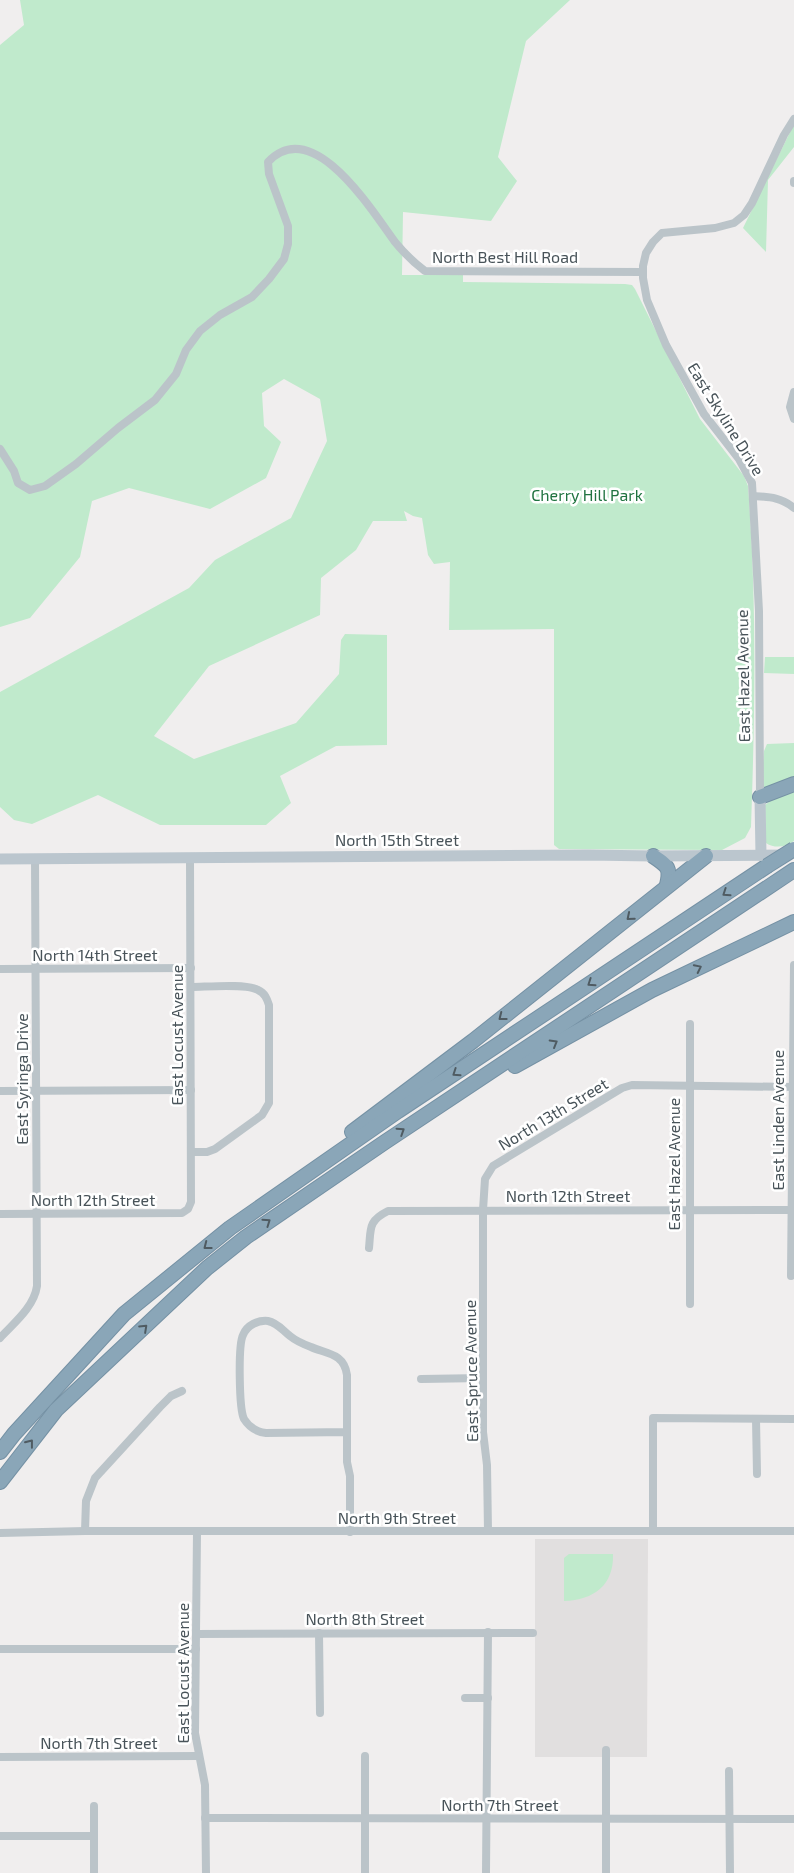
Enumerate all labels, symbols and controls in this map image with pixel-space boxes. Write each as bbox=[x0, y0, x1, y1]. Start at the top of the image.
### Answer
street label: North Best Hill Road bbox=[432, 247, 578, 266]
street label: East Skyline Drive bbox=[684, 359, 769, 479]
park label: Cherry Hill Park bbox=[531, 485, 643, 504]
street label: East Hazel Avenue bbox=[732, 609, 753, 743]
street label: North 15th Street bbox=[335, 830, 459, 849]
one-way arrow bbox=[723, 887, 732, 897]
one-way arrow bbox=[626, 911, 635, 920]
street label: North 14th Street bbox=[32, 945, 158, 964]
one-way arrow bbox=[693, 964, 702, 974]
street label: East Locust Avenue bbox=[167, 965, 186, 1105]
one-way arrow bbox=[587, 977, 597, 986]
one-way arrow bbox=[499, 1012, 508, 1020]
street label: East Syringa Drive bbox=[12, 1013, 31, 1145]
one-way arrow bbox=[549, 1040, 558, 1050]
street label: East Linden Avenue bbox=[768, 1050, 787, 1190]
one-way arrow bbox=[452, 1067, 461, 1076]
street label: North 13th Street bbox=[495, 1073, 611, 1154]
street label: East Hazel Avenue bbox=[664, 1098, 683, 1230]
one-way arrow bbox=[396, 1128, 405, 1137]
street label: North 12th Street bbox=[506, 1186, 630, 1205]
street label: North 12th Street bbox=[31, 1190, 155, 1209]
one-way arrow bbox=[261, 1219, 271, 1228]
one-way arrow bbox=[204, 1240, 213, 1248]
street label: East Spruce Avenue bbox=[460, 1300, 481, 1442]
one-way arrow bbox=[138, 1325, 147, 1334]
one-way arrow bbox=[24, 1439, 33, 1449]
street label: North 9th Street bbox=[338, 1508, 456, 1527]
street label: East Locust Avenue bbox=[173, 1603, 192, 1743]
street label: North 8th Street bbox=[306, 1609, 424, 1628]
street label: North 7th Street bbox=[40, 1733, 158, 1752]
street label: North 7th Street bbox=[441, 1795, 559, 1814]

